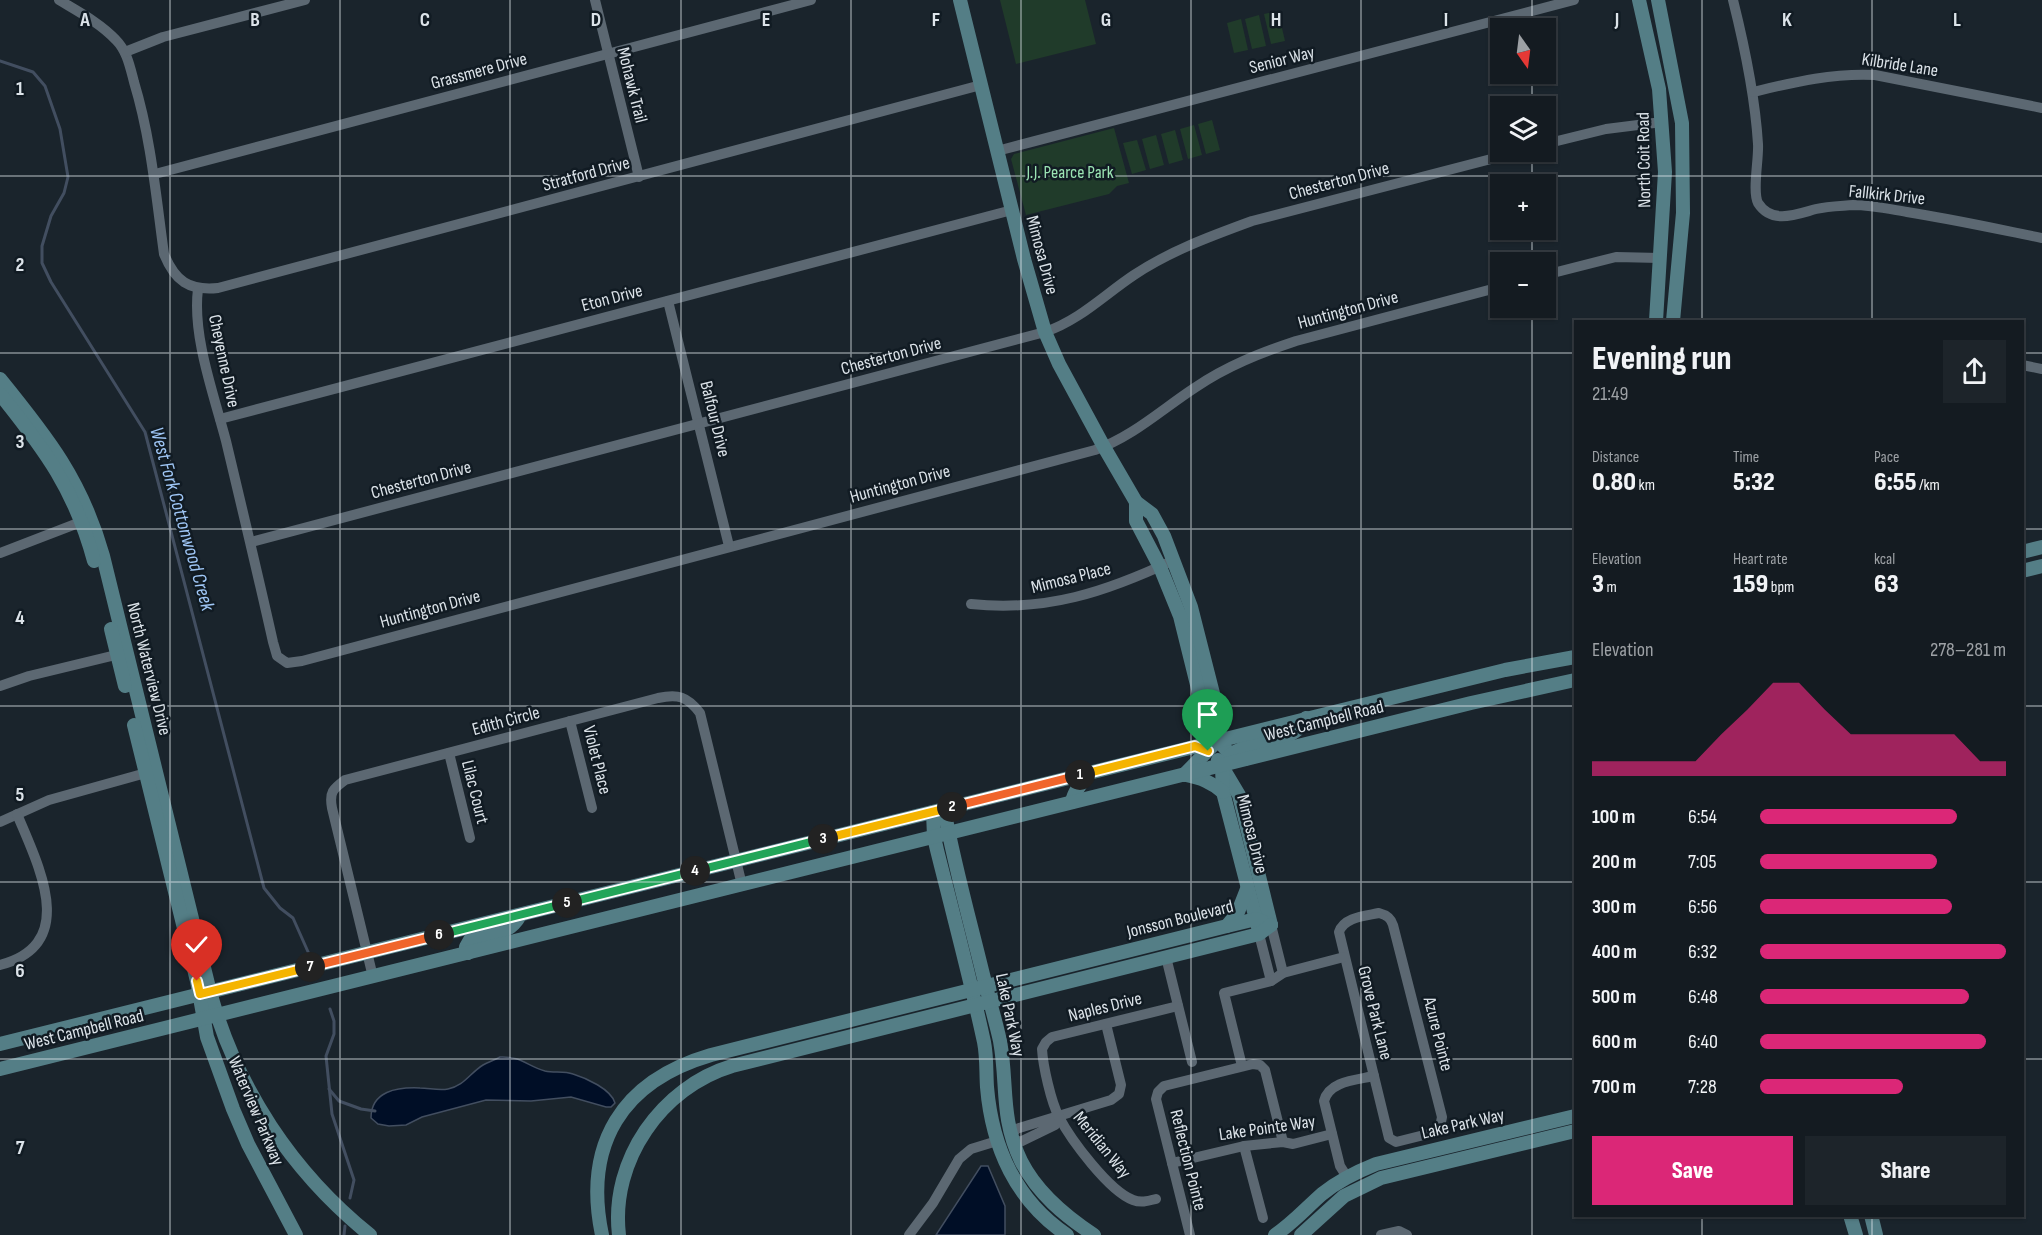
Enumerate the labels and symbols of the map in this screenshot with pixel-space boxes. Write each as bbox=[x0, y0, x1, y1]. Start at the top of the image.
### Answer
text: A bbox=[79, 8, 90, 32]
text: B bbox=[250, 8, 260, 32]
text: C bbox=[420, 8, 430, 32]
text: D bbox=[591, 8, 601, 32]
text: E bbox=[762, 8, 770, 32]
text: F bbox=[932, 8, 940, 32]
text: G bbox=[1101, 8, 1111, 32]
text: H bbox=[1271, 8, 1281, 32]
text: I bbox=[1444, 8, 1448, 32]
text: J bbox=[1614, 8, 1619, 32]
text: K bbox=[1782, 8, 1792, 32]
text: L bbox=[1953, 8, 1961, 32]
north arrow bbox=[1490, 18, 1556, 84]
street label: Senior Way bbox=[1247, 42, 1317, 78]
street label: Mohawk Trail bbox=[612, 45, 652, 125]
street label: Grassmere Drive bbox=[429, 48, 529, 94]
street label: Kilbride Lane bbox=[1860, 49, 1940, 81]
text: 1 bbox=[16, 77, 24, 101]
street label: North Coit Road bbox=[1633, 112, 1655, 208]
street label: Stratford Drive bbox=[540, 152, 632, 196]
street label: Chesterton Drive bbox=[1287, 158, 1391, 204]
park label: J.J. Pearce Park bbox=[1025, 162, 1114, 183]
street label: Fallkirk Drive bbox=[1848, 181, 1926, 209]
street label: Mimosa Drive bbox=[1021, 213, 1063, 297]
text: 2 bbox=[16, 253, 24, 277]
street label: Eton Drive bbox=[579, 280, 645, 316]
street label: Huntington Drive bbox=[1296, 287, 1400, 333]
street label: Cheyenne Drive bbox=[204, 313, 244, 409]
street label: Chesterton Drive bbox=[839, 333, 943, 379]
street label: Balfour Drive bbox=[695, 379, 735, 459]
water label: West Fork Cottonwood Creek bbox=[144, 424, 220, 614]
text: 3 bbox=[16, 430, 25, 454]
street label: Chesterton Drive bbox=[369, 457, 473, 503]
street label: Huntington Drive bbox=[848, 461, 952, 507]
street label: Mimosa Place bbox=[1029, 558, 1113, 598]
street label: Huntington Drive bbox=[378, 586, 482, 632]
street label: North Waterview Drive bbox=[122, 600, 176, 738]
text: 4 bbox=[15, 606, 25, 630]
pin bbox=[1182, 689, 1233, 751]
street label: West Campbell Road bbox=[1262, 696, 1386, 746]
street label: Edith Circle bbox=[470, 702, 542, 740]
street label: Violet Place bbox=[578, 723, 616, 797]
street label: Lilac Court bbox=[457, 758, 493, 826]
pin: 1 bbox=[1065, 760, 1095, 790]
text: 5 bbox=[16, 783, 25, 807]
pin: 2 bbox=[937, 792, 967, 822]
street label: Mimosa Drive bbox=[1232, 792, 1272, 876]
pin: 3 bbox=[808, 824, 838, 854]
pin: 4 bbox=[680, 856, 710, 886]
pin: 5 bbox=[552, 888, 582, 918]
street label: Jonsson Boulevard bbox=[1124, 896, 1235, 943]
pin bbox=[171, 919, 222, 981]
pin: 6 bbox=[424, 920, 454, 950]
pin: 7 bbox=[295, 952, 325, 982]
text: 6 bbox=[15, 959, 25, 983]
street label: Grove Park Lane bbox=[1353, 964, 1397, 1062]
street label: Lake Park Way bbox=[991, 972, 1029, 1059]
street label: Naples Drive bbox=[1066, 988, 1144, 1026]
street label: Azure Pointe bbox=[1418, 994, 1457, 1073]
street label: West Campbell Road bbox=[22, 1005, 146, 1055]
street label: Waterview Parkway bbox=[224, 1053, 288, 1169]
street label: Lake Park Way bbox=[1419, 1104, 1507, 1144]
street label: Meridian Way bbox=[1069, 1107, 1135, 1183]
street label: Reflection Pointe bbox=[1165, 1107, 1211, 1213]
street label: Lake Pointe Way bbox=[1218, 1111, 1317, 1145]
text: 7 bbox=[16, 1136, 25, 1160]

